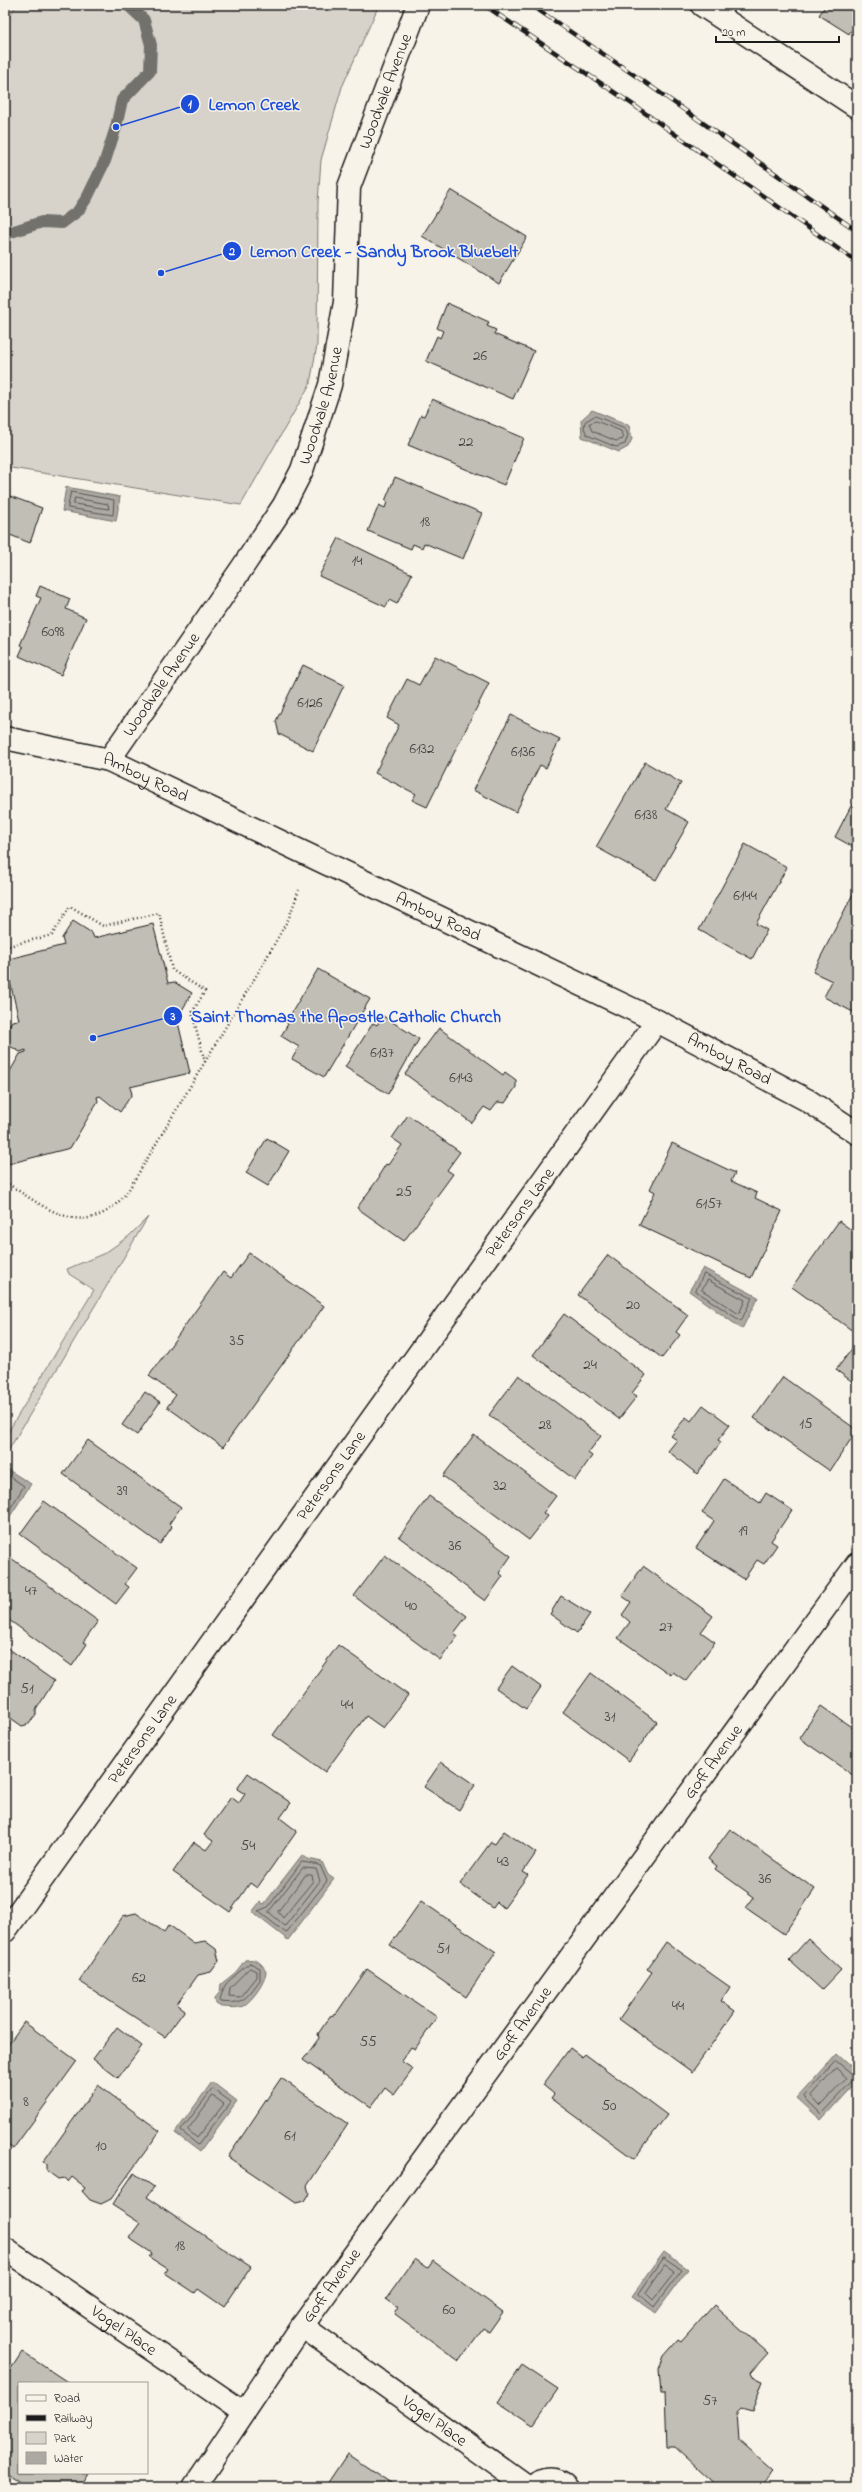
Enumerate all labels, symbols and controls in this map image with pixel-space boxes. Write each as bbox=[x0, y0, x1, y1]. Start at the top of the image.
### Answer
scale bar bbox=[716, 18, 839, 44]
text: 20 m bbox=[722, 24, 745, 42]
street label: Woodvale Avenue bbox=[352, 29, 419, 153]
callout: Lemon Creek bbox=[180, 89, 307, 119]
text: Lemon Creek bbox=[209, 93, 301, 119]
text: 1 bbox=[188, 96, 192, 114]
callout: Lemon Creek - Sandy Brook Bluebelt bbox=[222, 236, 527, 266]
text: Lemon Creek - Sandy Brook Bluebelt bbox=[250, 240, 519, 267]
text: 2 bbox=[228, 243, 235, 261]
street label: Woodvale Avenue bbox=[292, 344, 349, 468]
house number: 26 bbox=[473, 345, 487, 367]
house number: 22 bbox=[459, 431, 474, 453]
house number: 18 bbox=[420, 511, 431, 533]
house number: 14 bbox=[352, 550, 362, 572]
house number: 6098 bbox=[41, 621, 65, 643]
street label: Woodvale Avenue bbox=[116, 627, 207, 742]
house number: 6126 bbox=[297, 692, 323, 714]
house number: 6132 bbox=[409, 738, 435, 760]
house number: 6136 bbox=[511, 741, 535, 763]
street label: Amboy Road bbox=[101, 747, 193, 809]
house number: 6138 bbox=[634, 804, 658, 826]
house number: 6144 bbox=[733, 885, 757, 907]
street label: Amboy Road bbox=[391, 886, 486, 948]
callout: Saint Thomas the Apostle Catholic Church bbox=[163, 1001, 509, 1031]
text: Saint Thomas the Apostle Catholic Church bbox=[191, 1005, 502, 1031]
text: 3 bbox=[170, 1008, 176, 1026]
street label: Amboy Road bbox=[683, 1027, 776, 1092]
house number: 6137 bbox=[370, 1042, 394, 1064]
house number: 6143 bbox=[449, 1067, 473, 1089]
street label: Petersons Lane bbox=[479, 1162, 561, 1263]
house number: 25 bbox=[396, 1181, 412, 1203]
house number: 6157 bbox=[696, 1193, 722, 1215]
house number: 20 bbox=[626, 1294, 640, 1316]
house number: 35 bbox=[230, 1330, 245, 1352]
house number: 24 bbox=[583, 1354, 597, 1376]
house number: 15 bbox=[799, 1413, 813, 1435]
house number: 28 bbox=[538, 1414, 552, 1436]
street label: Petersons Lane bbox=[290, 1425, 372, 1526]
house number: 32 bbox=[493, 1475, 507, 1497]
house number: 39 bbox=[117, 1480, 128, 1502]
house number: 19 bbox=[738, 1520, 748, 1542]
house number: 36 bbox=[449, 1535, 462, 1557]
house number: 47 bbox=[25, 1580, 37, 1602]
house number: 40 bbox=[405, 1595, 418, 1617]
house number: 27 bbox=[659, 1616, 673, 1638]
house number: 51 bbox=[20, 1678, 34, 1700]
street label: Petersons Lane bbox=[102, 1689, 184, 1789]
house number: 44 bbox=[341, 1694, 353, 1716]
house number: 31 bbox=[605, 1706, 616, 1728]
street label: Goff Avenue bbox=[677, 1719, 749, 1804]
house number: 54 bbox=[241, 1835, 255, 1857]
house number: 43 bbox=[497, 1851, 509, 1873]
house number: 36 bbox=[759, 1868, 772, 1890]
house number: 51 bbox=[436, 1938, 450, 1960]
house number: 62 bbox=[132, 1967, 147, 1989]
street label: Goff Avenue bbox=[487, 1981, 558, 2066]
house number: 44 bbox=[672, 1995, 684, 2017]
house number: 55 bbox=[359, 2031, 377, 2053]
house number: 8 bbox=[23, 2091, 29, 2113]
house number: 50 bbox=[601, 2095, 617, 2117]
house number: 61 bbox=[284, 2125, 296, 2147]
house number: 10 bbox=[95, 2135, 107, 2157]
house number: 18 bbox=[175, 2235, 186, 2257]
street label: Goff Avenue bbox=[296, 2243, 367, 2328]
street label: Vogel Place bbox=[85, 2298, 162, 2362]
house number: 60 bbox=[442, 2299, 456, 2321]
legend bbox=[18, 2382, 148, 2474]
street label: Vogel Place bbox=[396, 2388, 473, 2453]
text: Road bbox=[54, 2390, 80, 2408]
house number: 57 bbox=[703, 2390, 717, 2412]
text: Railway bbox=[54, 2410, 93, 2429]
text: Park bbox=[54, 2430, 76, 2448]
text: Water bbox=[54, 2450, 83, 2468]

